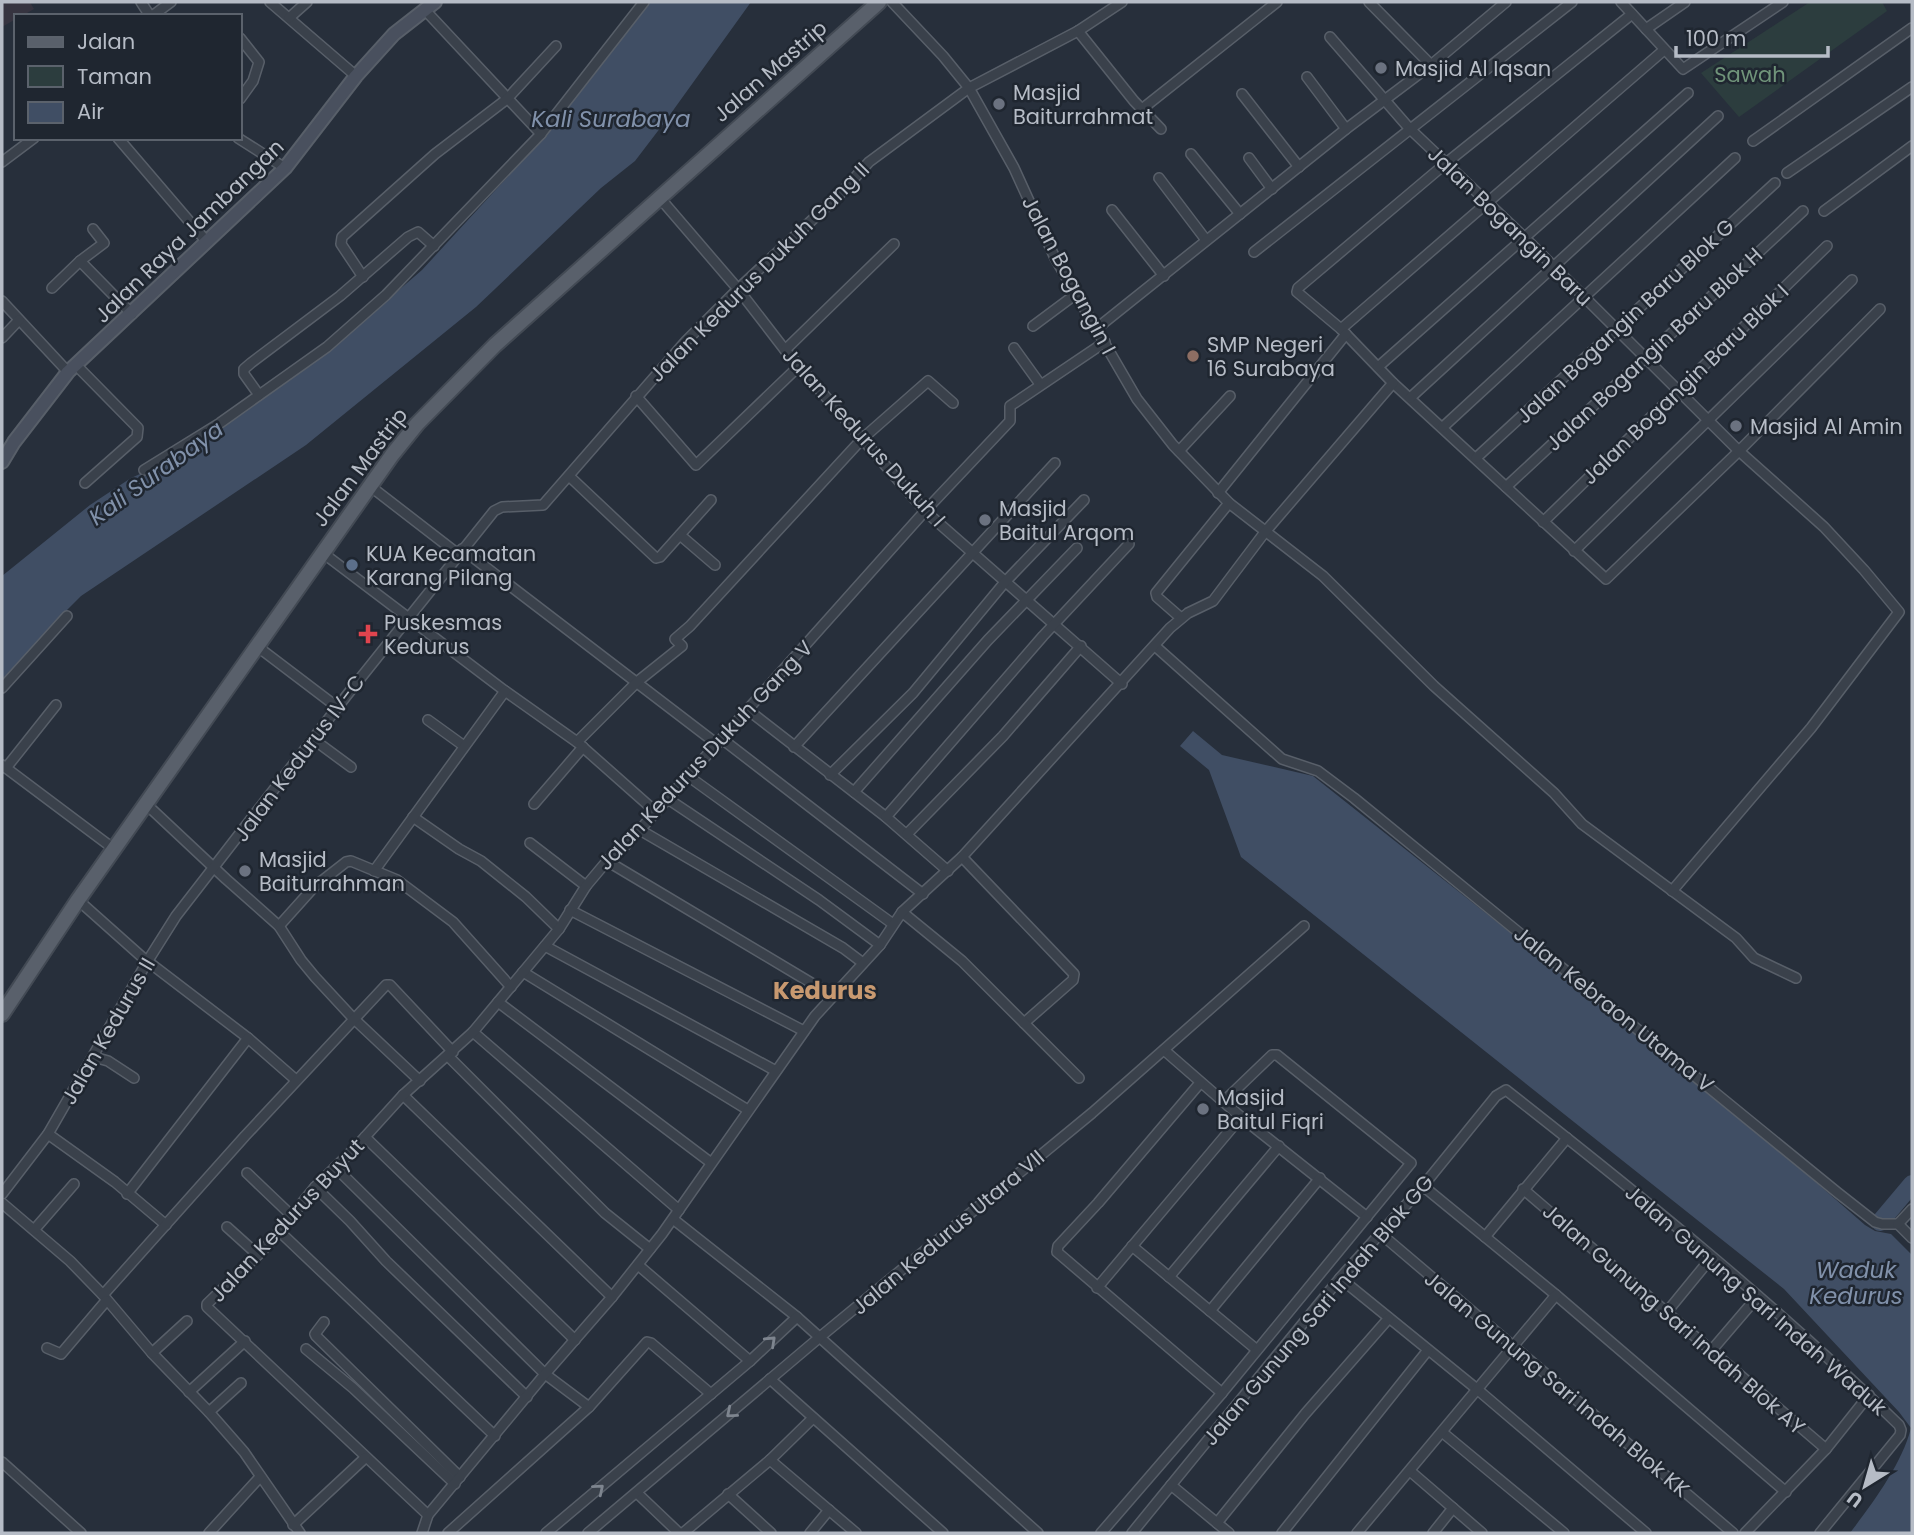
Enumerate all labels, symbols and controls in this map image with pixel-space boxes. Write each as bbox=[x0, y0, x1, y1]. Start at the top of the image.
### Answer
legend bbox=[14, 14, 242, 140]
street label: Jalan Mastrip bbox=[707, 14, 833, 128]
scale bar bbox=[1676, 14, 1828, 58]
text: 100 m bbox=[1686, 24, 1746, 53]
text: Jalan bbox=[77, 27, 135, 56]
place label: Masjid Al Iqsan bbox=[1395, 54, 1551, 83]
marker: Masjid Al Iqsan bbox=[1373, 60, 1389, 76]
park label: Sawah bbox=[1714, 60, 1786, 89]
text: Taman bbox=[77, 62, 152, 91]
place label: Masjid Baiturrahmat bbox=[1013, 78, 1153, 131]
marker: Masjid Baiturrahmat bbox=[991, 96, 1007, 112]
text: Air bbox=[77, 97, 104, 126]
water label: Kali Surabaya bbox=[531, 103, 691, 135]
street label: Jalan Raya Jambangan bbox=[88, 133, 290, 329]
street label: Jalan Bogangin Baru bbox=[1421, 140, 1599, 312]
street label: Jalan Kedurus Dukuh Gang II bbox=[642, 155, 876, 389]
street label: Jalan Bogangin I bbox=[1015, 191, 1123, 359]
street label: Jalan Bogangin Baru Blok G bbox=[1510, 212, 1740, 430]
street label: Jalan Bogangin Baru Blok H bbox=[1539, 241, 1769, 457]
street label: Jalan Bogangin Baru Blok I bbox=[1575, 277, 1795, 491]
place label: SMP Negeri 16 Surabaya bbox=[1207, 330, 1335, 383]
street label: Jalan Kedurus Dukuh I bbox=[776, 341, 952, 533]
marker: SMP Negeri 16 Surabaya bbox=[1185, 348, 1201, 364]
street label: Jalan Mastrip bbox=[306, 402, 414, 532]
place label: Masjid Al Amin bbox=[1750, 412, 1903, 441]
water label: Kali Surabaya bbox=[82, 413, 230, 533]
marker: Masjid Al Amin bbox=[1728, 418, 1744, 434]
place label: Masjid Baitul Arqom bbox=[999, 494, 1134, 547]
marker: Masjid Baitul Arqom bbox=[977, 512, 993, 528]
place label: KUA Kecamatan Karang Pilang bbox=[366, 539, 536, 592]
marker: KUA Kecamatan Karang Pilang bbox=[344, 557, 360, 573]
place label: Puskesmas Kedurus bbox=[384, 608, 502, 661]
marker: Puskesmas Kedurus bbox=[358, 624, 378, 644]
street label: Jalan Kedurus Dukuh Gang V bbox=[591, 634, 819, 876]
street label: Jalan Kedurus IV-C bbox=[227, 669, 371, 847]
place label: Masjid Baiturrahman bbox=[259, 845, 405, 898]
marker: Masjid Baiturrahman bbox=[237, 863, 253, 879]
street label: Jalan Kebraon Utama V bbox=[1508, 919, 1720, 1099]
street label: Jalan Kedurus II bbox=[54, 952, 162, 1110]
district label: Kedurus bbox=[773, 974, 877, 1007]
place label: Masjid Baitul Fiqri bbox=[1217, 1083, 1324, 1136]
marker: Masjid Baitul Fiqri bbox=[1195, 1101, 1211, 1117]
street label: Jalan Kedurus Buyut bbox=[203, 1132, 371, 1308]
street label: Jalan Kedurus Utara VII bbox=[846, 1143, 1050, 1321]
street label: Jalan Gunung Sari Indah Blok GG bbox=[1196, 1168, 1440, 1452]
street label: Jalan Gunung Sari Indah Waduk bbox=[1619, 1178, 1893, 1422]
street label: Jalan Gunung Sari Indah Blok AY bbox=[1537, 1197, 1811, 1441]
water label: Waduk Kedurus bbox=[1809, 1254, 1903, 1312]
street label: Jalan Gunung Sari Indah Blok KK bbox=[1418, 1264, 1696, 1504]
one-way arrow bbox=[763, 1337, 776, 1349]
one-way arrow bbox=[726, 1405, 739, 1417]
north arrow bbox=[1830, 1451, 1900, 1521]
text: U bbox=[1842, 1484, 1869, 1514]
one-way arrow bbox=[590, 1485, 603, 1497]

